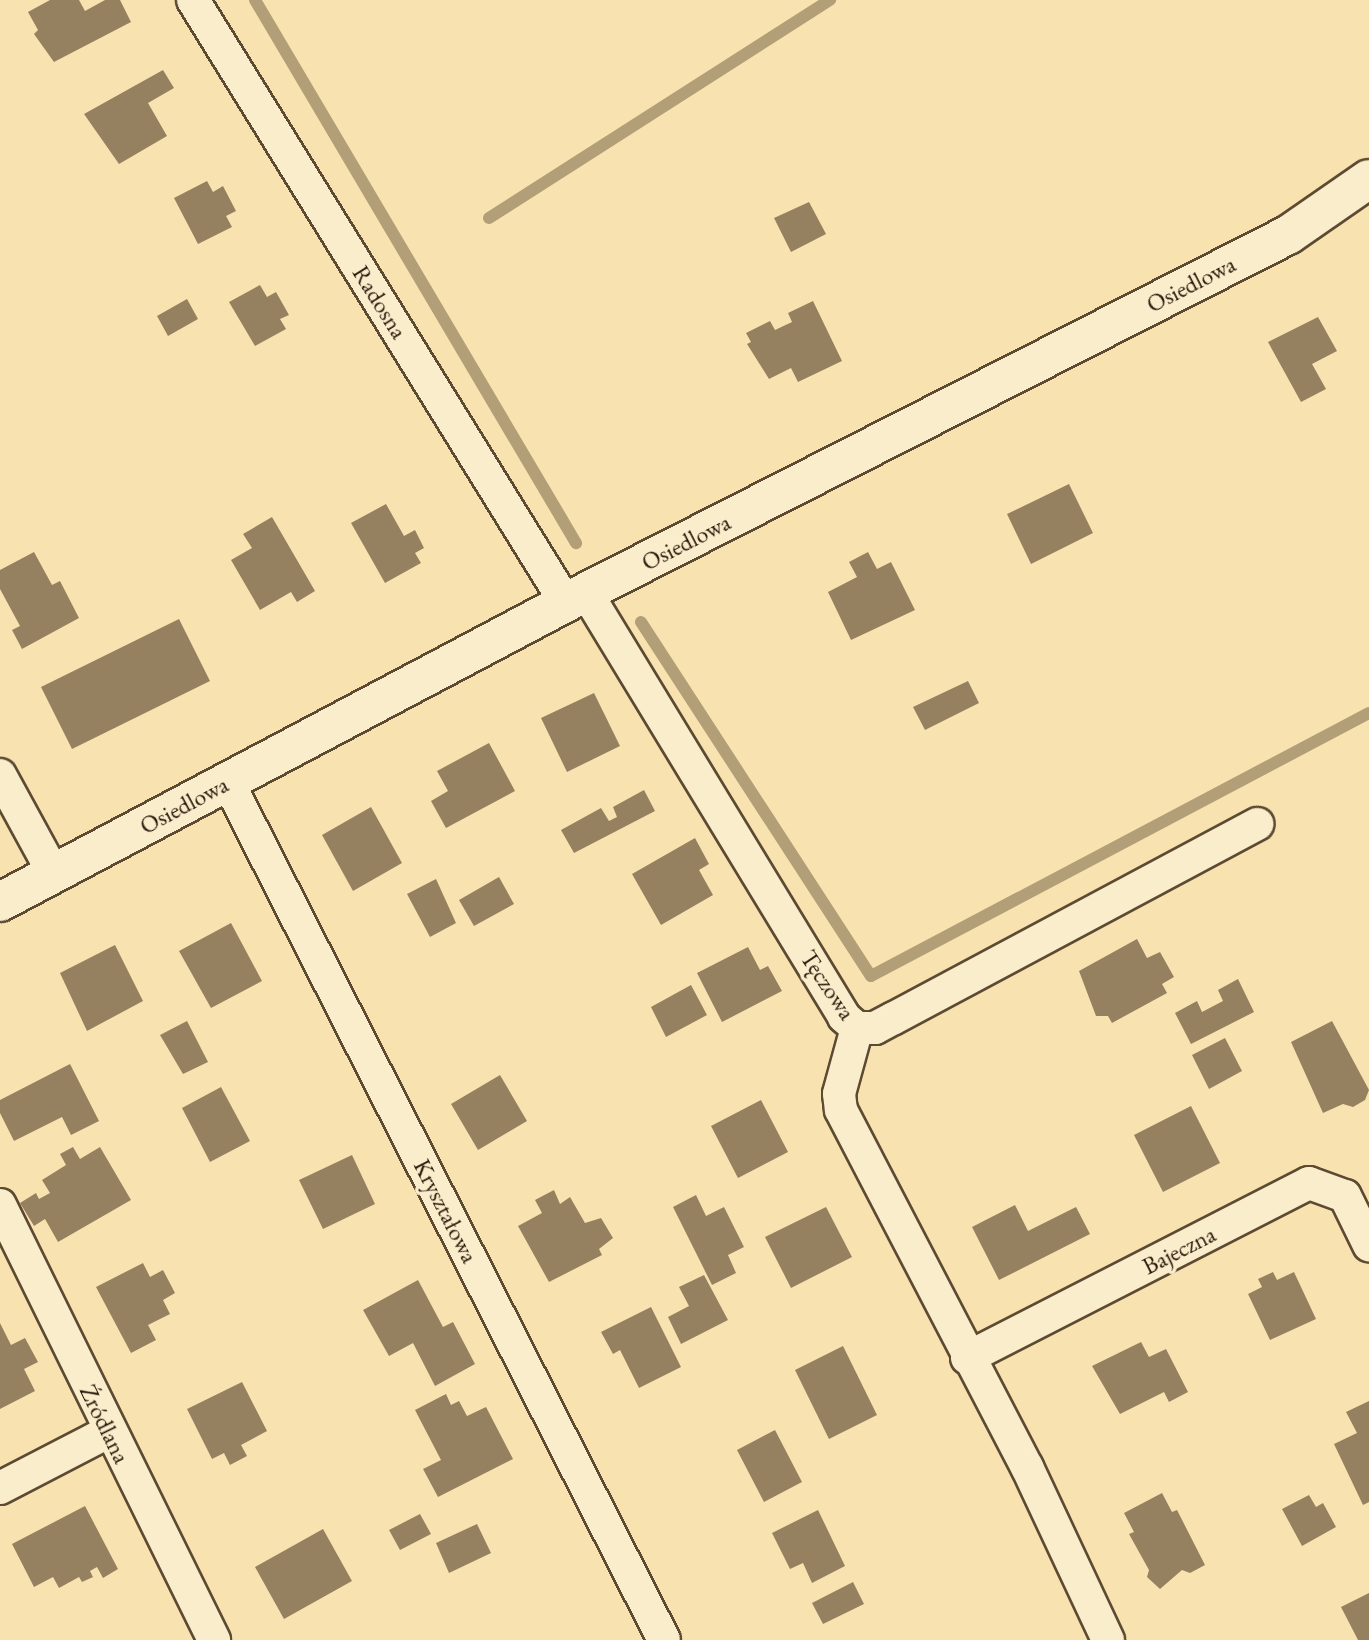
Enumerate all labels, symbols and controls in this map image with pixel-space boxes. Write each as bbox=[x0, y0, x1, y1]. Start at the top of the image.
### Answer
street label: Osiedlowa bbox=[1142, 249, 1240, 319]
street label: Radosna bbox=[346, 260, 414, 344]
street label: Osiedlowa bbox=[637, 507, 735, 577]
street label: Osiedlowa bbox=[135, 770, 233, 840]
street label: Tęczowa bbox=[794, 945, 862, 1025]
street label: Kryształowa bbox=[408, 1154, 484, 1268]
street label: Bajeczna bbox=[1138, 1219, 1220, 1281]
street label: Źródlana bbox=[74, 1380, 136, 1468]

